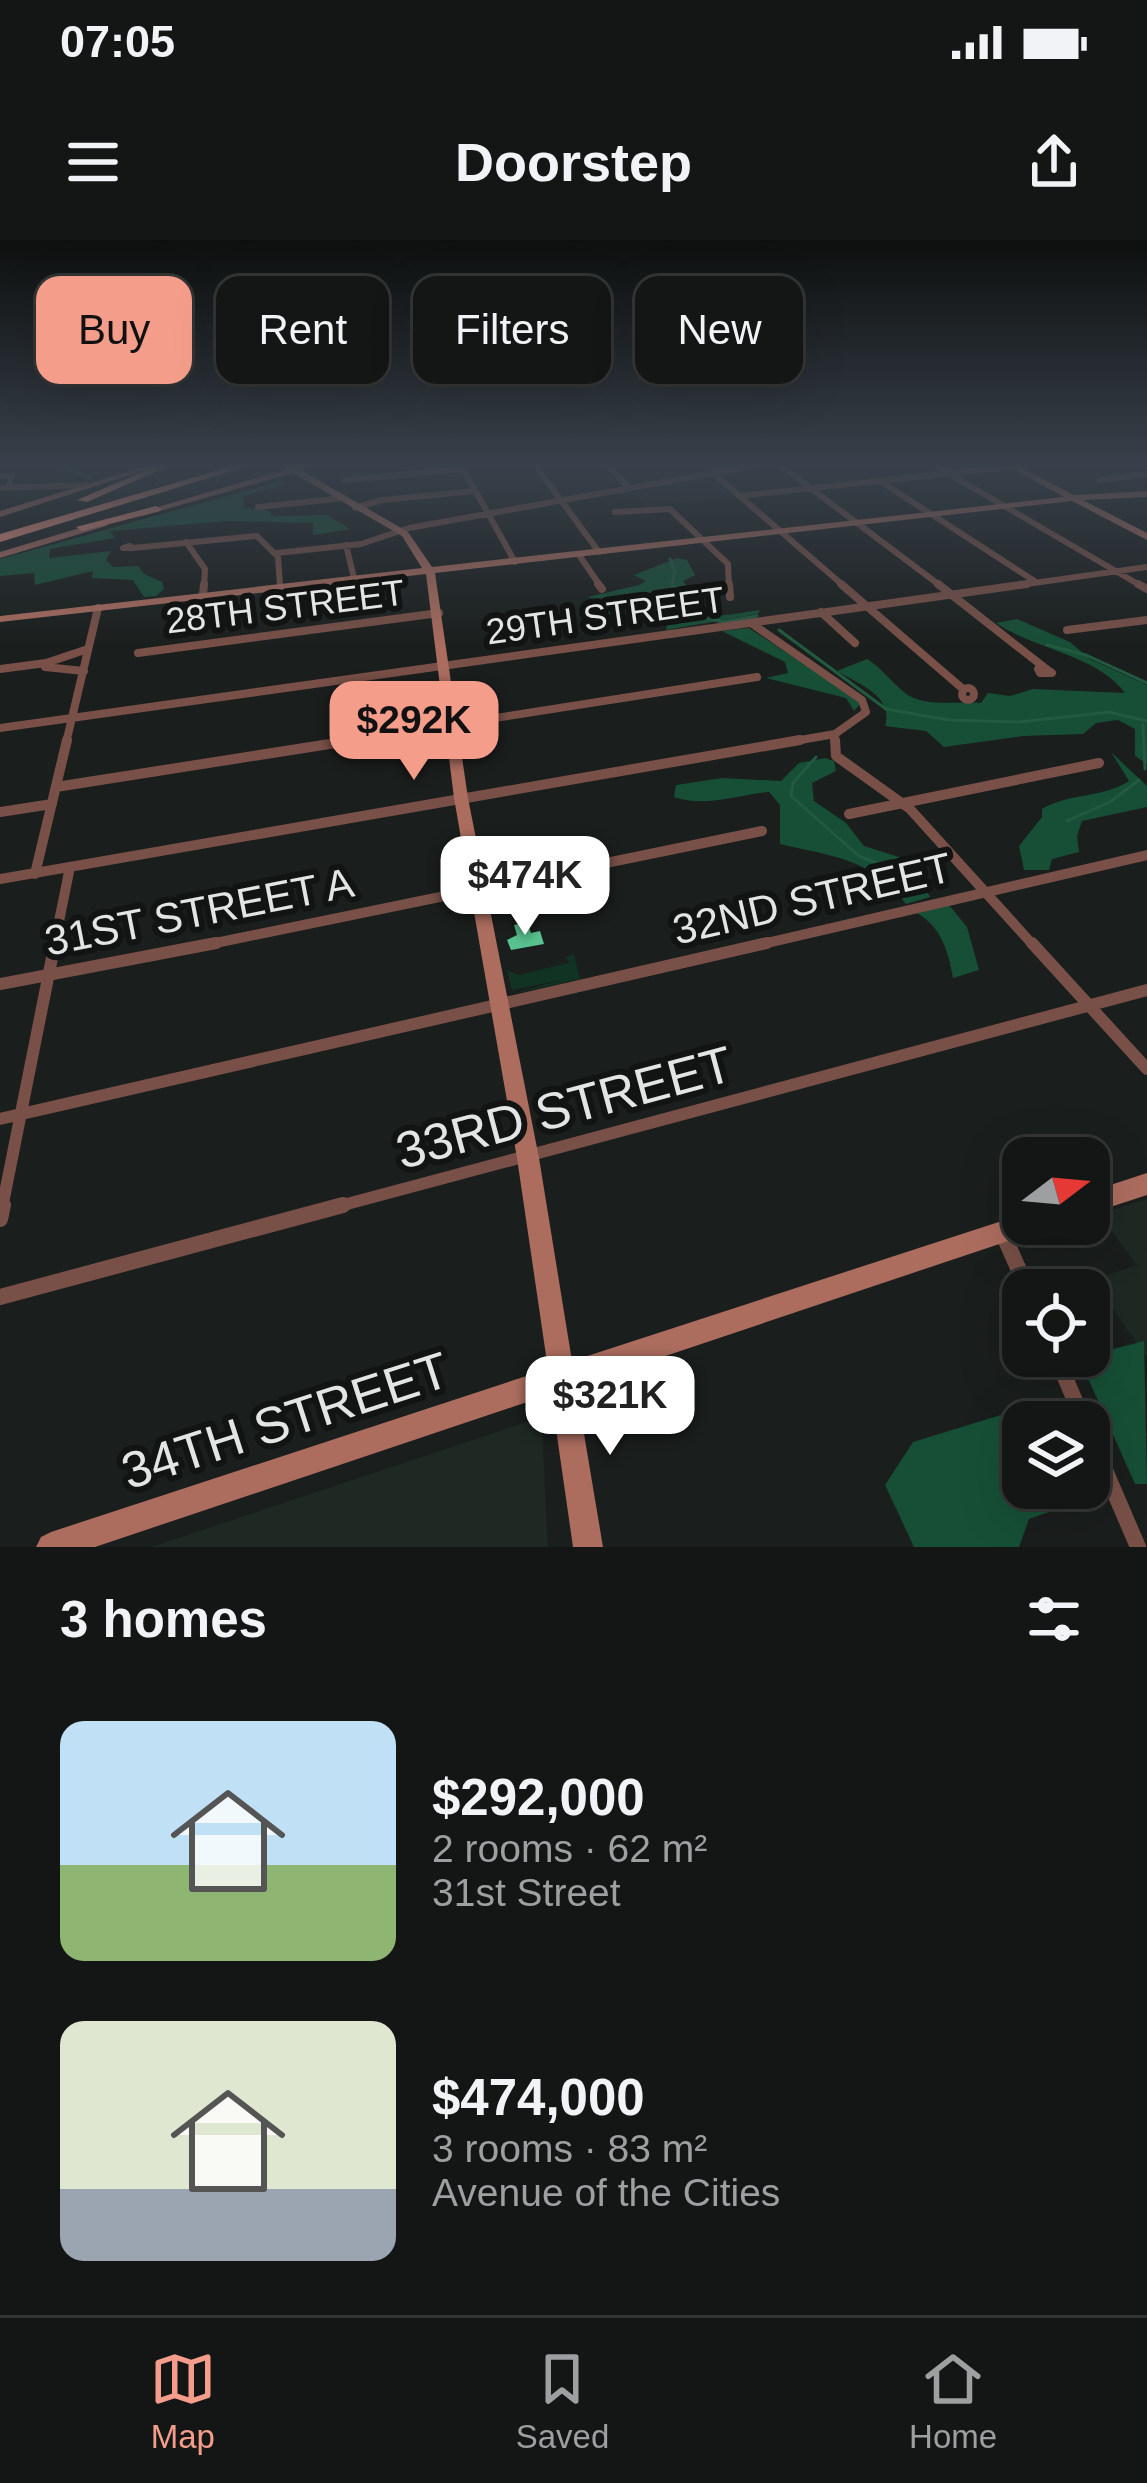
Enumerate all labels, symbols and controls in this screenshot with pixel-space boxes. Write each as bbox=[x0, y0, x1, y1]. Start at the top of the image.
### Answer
text: 07:05 bbox=[60, 16, 175, 67]
icon: menu bbox=[60, 129, 126, 195]
icon: share bbox=[1021, 129, 1087, 195]
text: Doorstep bbox=[455, 132, 692, 192]
chip: Buy bbox=[36, 276, 192, 384]
chip: Rent bbox=[216, 276, 389, 384]
chip: Filters bbox=[413, 276, 611, 384]
chip: New bbox=[635, 276, 803, 384]
street label: 28TH STREET bbox=[163, 572, 407, 641]
street label: 29TH STREET bbox=[483, 578, 727, 652]
pin: $292K bbox=[330, 681, 498, 783]
text: $292K bbox=[357, 698, 471, 741]
pin: $474K bbox=[441, 836, 609, 938]
street label: 32ND STREET bbox=[668, 844, 956, 953]
text: $474K bbox=[468, 853, 582, 896]
street label: 31ST STREET A bbox=[41, 859, 357, 964]
street label: 33RD STREET bbox=[390, 1035, 738, 1180]
north arrow bbox=[1002, 1137, 1110, 1245]
map controls bbox=[1002, 1137, 1110, 1509]
button: locate bbox=[1002, 1269, 1110, 1377]
street label: 34TH STREET bbox=[115, 1341, 456, 1500]
pin: $321K bbox=[526, 1356, 694, 1458]
text: $321K bbox=[553, 1373, 667, 1416]
button: layers bbox=[1002, 1401, 1110, 1509]
icon: filters bbox=[1021, 1586, 1087, 1652]
text: 3 homes bbox=[60, 1591, 267, 1648]
icon: home bbox=[156, 1769, 300, 1913]
text: $292,000 bbox=[432, 1769, 645, 1826]
text: 2 rooms · 62 m² bbox=[432, 1827, 707, 1870]
text: 31st Street bbox=[432, 1871, 621, 1914]
icon: home bbox=[156, 2069, 300, 2213]
text: $474,000 bbox=[432, 2069, 645, 2126]
text: 3 rooms · 83 m² bbox=[432, 2127, 707, 2170]
text: Avenue of the Cities bbox=[432, 2171, 780, 2214]
tab: Map bbox=[150, 2346, 216, 2456]
tab: Saved bbox=[516, 2346, 609, 2456]
tab: Home bbox=[909, 2346, 997, 2456]

